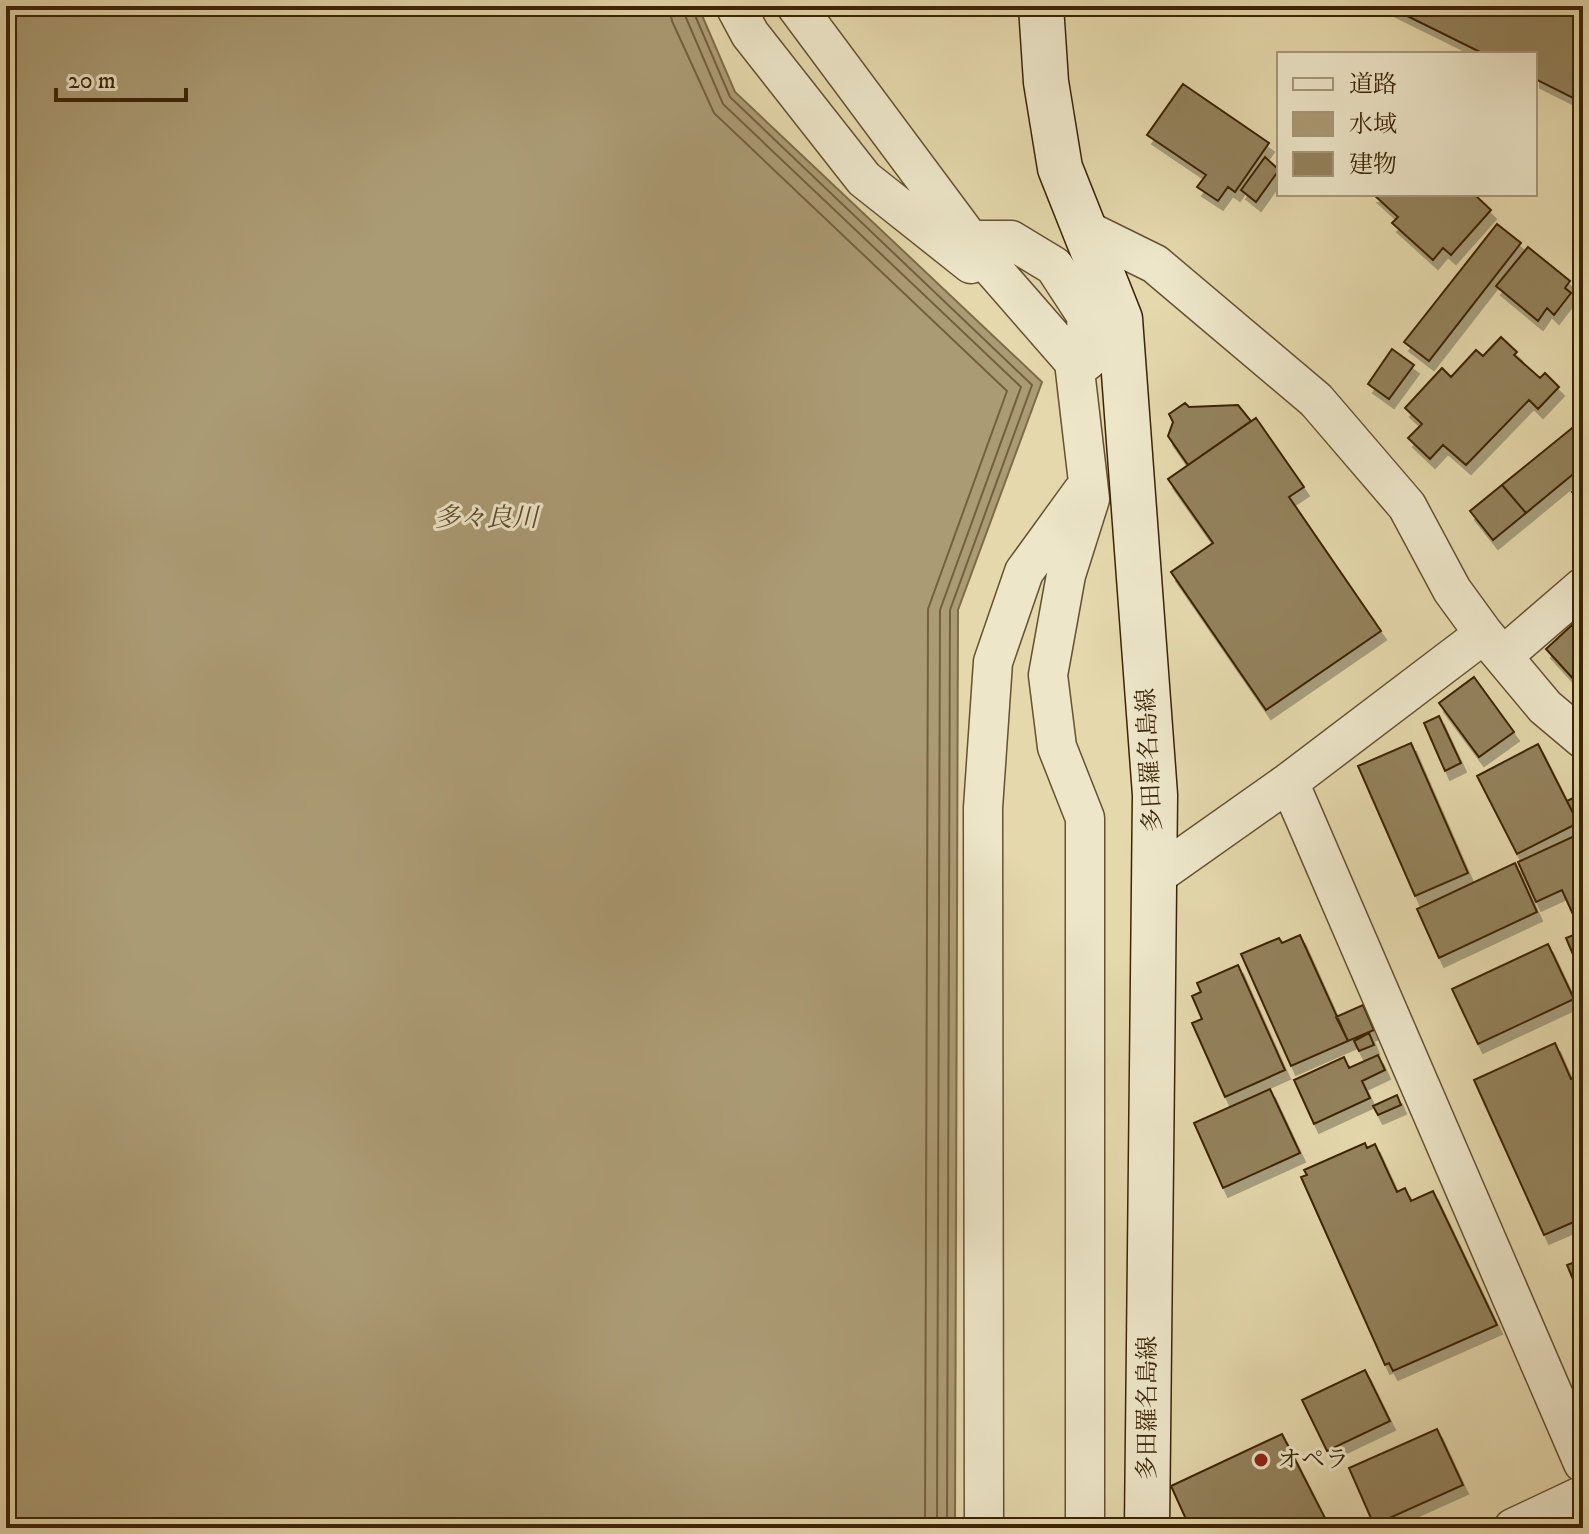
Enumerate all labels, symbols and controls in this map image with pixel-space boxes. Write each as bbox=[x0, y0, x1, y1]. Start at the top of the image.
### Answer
scale bar bbox=[56, 52, 186, 102]
legend bbox=[1277, 52, 1537, 196]
text: 20 m bbox=[68, 66, 116, 96]
text: 道路 bbox=[1349, 70, 1397, 100]
text: 水域 bbox=[1349, 110, 1397, 140]
text: 建物 bbox=[1349, 150, 1397, 180]
water label: 多々良川 bbox=[434, 502, 541, 535]
street label: 多田羅名島線 bbox=[1131, 687, 1169, 833]
street label: 多田羅名島線 bbox=[1133, 1336, 1163, 1480]
place label: オペラ bbox=[1277, 1445, 1349, 1475]
marker: オペラ bbox=[1252, 1451, 1270, 1469]

